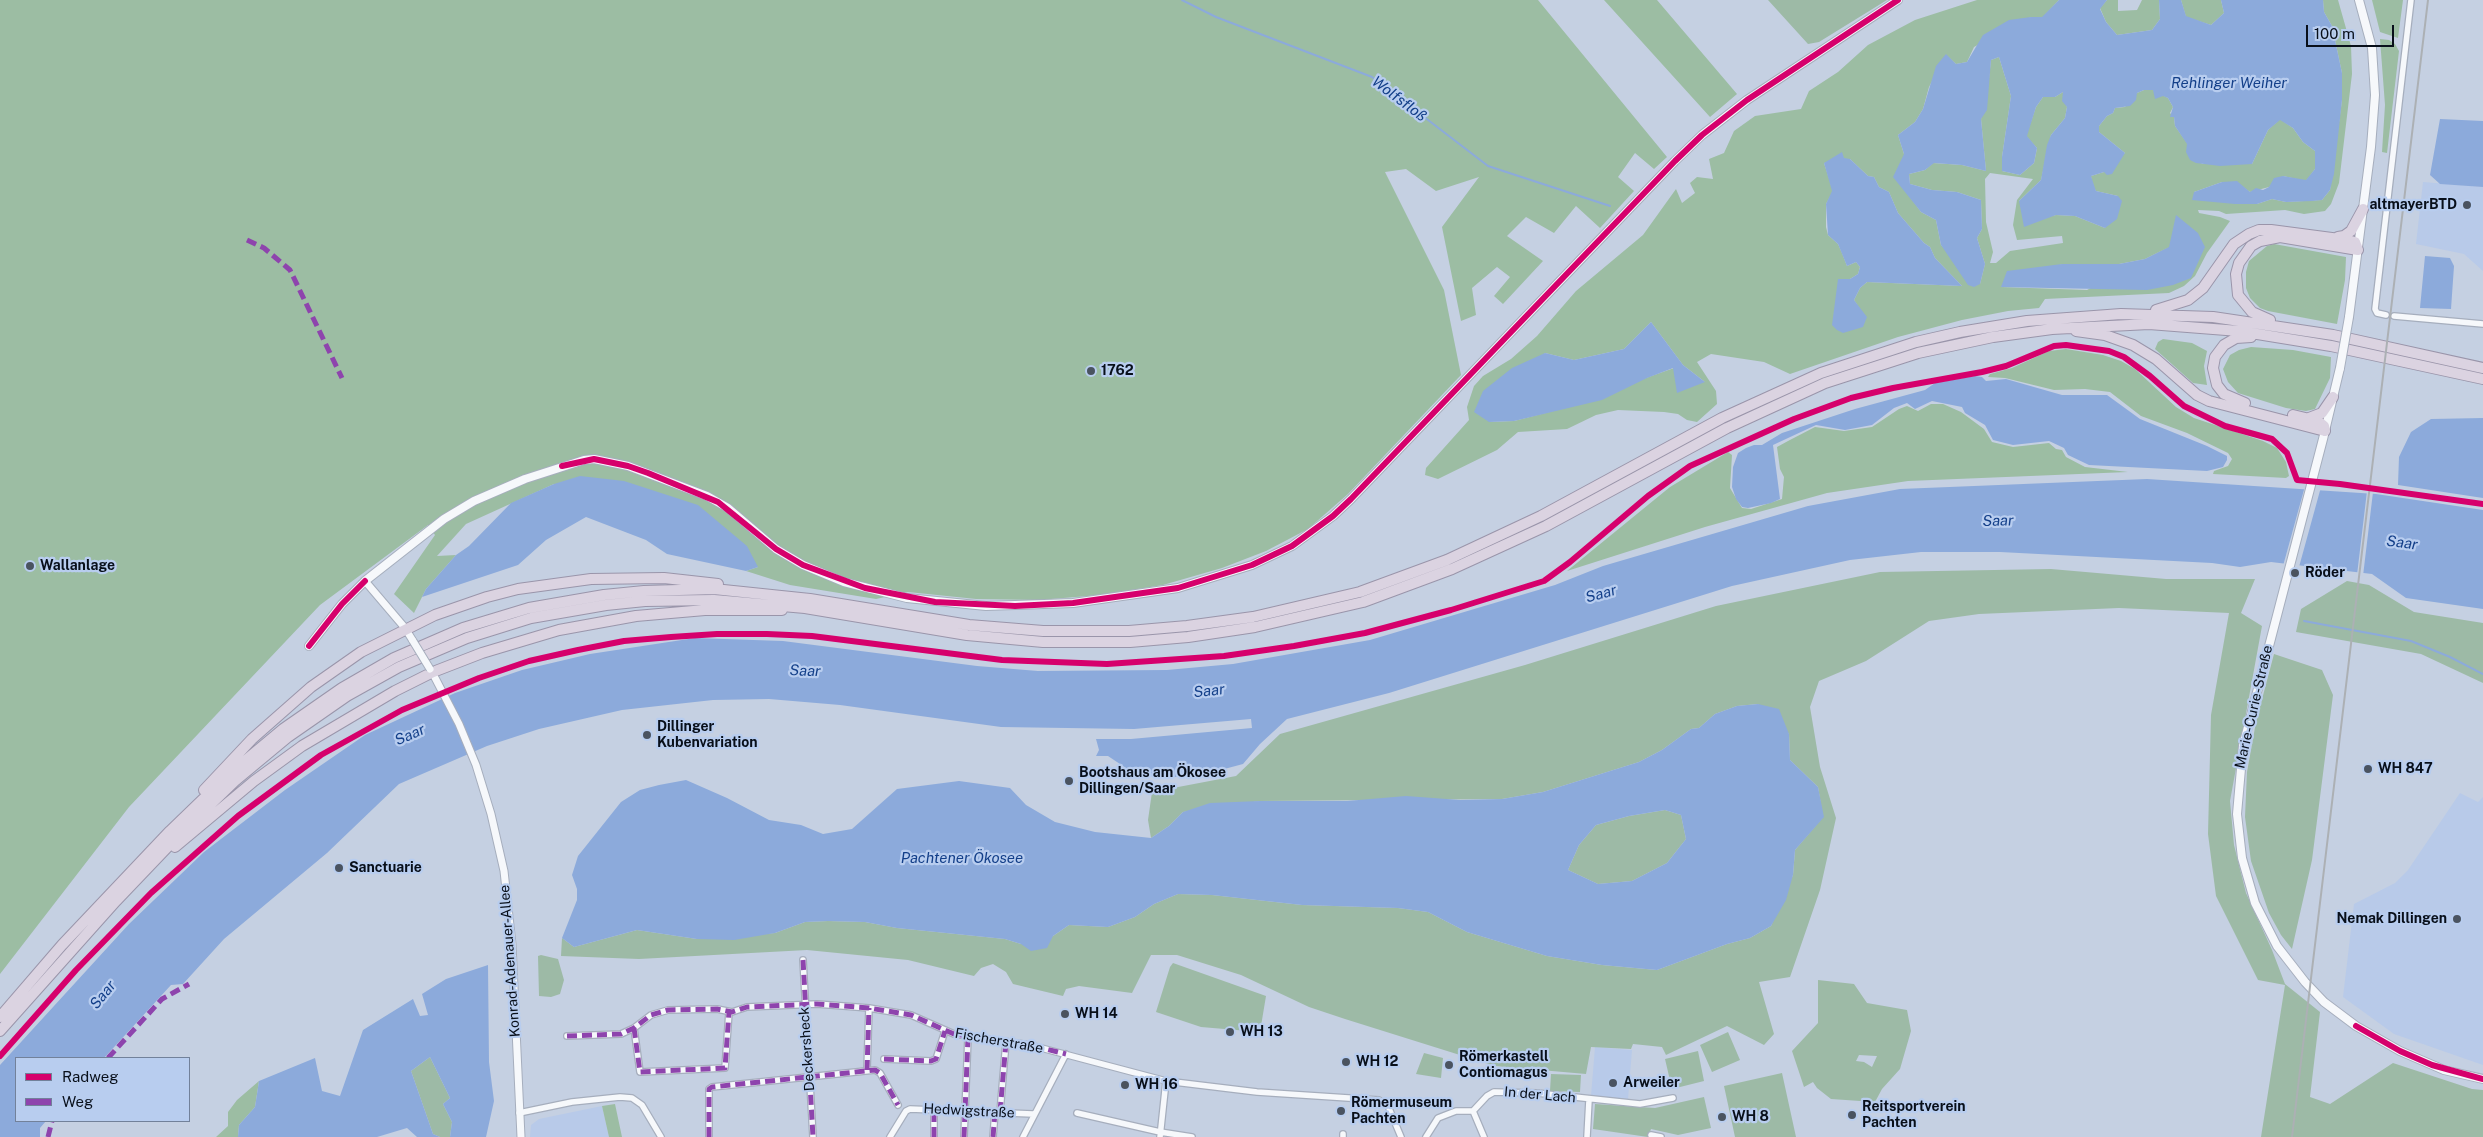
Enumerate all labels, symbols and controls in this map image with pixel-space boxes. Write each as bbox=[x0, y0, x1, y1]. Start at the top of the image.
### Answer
scale bar bbox=[2308, 15, 2396, 47]
text: 100 m bbox=[2314, 25, 2355, 42]
water label: Wolfsfloß bbox=[1368, 73, 1430, 125]
water label: Rehlinger Weiher bbox=[2171, 74, 2287, 92]
place label: altmayerBTD bbox=[2369, 197, 2457, 213]
marker: altmayerBTD bbox=[2461, 199, 2473, 211]
place label: 1762 bbox=[1101, 363, 1134, 379]
marker: 1762 bbox=[1085, 365, 1097, 377]
water label: Saar bbox=[1982, 512, 2014, 530]
water label: Saar bbox=[2385, 532, 2419, 554]
place label: Wallanlage bbox=[40, 558, 115, 574]
marker: Wallanlage bbox=[24, 560, 36, 572]
place label: Röder bbox=[2305, 565, 2345, 581]
marker: Röder bbox=[2289, 567, 2301, 579]
water label: Saar bbox=[1584, 581, 1618, 607]
street label: Marie-Curie-Straße bbox=[2232, 644, 2276, 770]
water label: Saar bbox=[789, 661, 821, 681]
water label: Saar bbox=[1192, 680, 1226, 702]
place label: Dillinger Kubenvariation bbox=[657, 719, 758, 752]
water label: Saar bbox=[392, 720, 428, 750]
marker: Dillinger Kubenvariation bbox=[641, 729, 653, 741]
place label: WH 847 bbox=[2378, 761, 2433, 777]
marker: WH 847 bbox=[2362, 763, 2374, 775]
place label: Bootshaus am Ökosee Dillingen/Saar bbox=[1079, 765, 1226, 798]
marker: Bootshaus am Ökosee Dillingen/Saar bbox=[1063, 775, 1075, 787]
water label: Pachtener Ökosee bbox=[901, 849, 1023, 867]
place label: Sanctuarie bbox=[349, 860, 422, 876]
marker: Sanctuarie bbox=[333, 862, 345, 874]
street label: Konrad-Adenauer-Allee bbox=[496, 884, 524, 1038]
place label: Nemak Dillingen bbox=[2337, 911, 2447, 927]
marker: Nemak Dillingen bbox=[2451, 913, 2463, 925]
water label: Saar bbox=[86, 977, 120, 1013]
street label: Deckersheck bbox=[796, 1006, 818, 1092]
place label: WH 14 bbox=[1075, 1006, 1118, 1022]
marker: WH 14 bbox=[1059, 1008, 1071, 1020]
place label: WH 13 bbox=[1240, 1024, 1283, 1040]
street label: Fischerstraße bbox=[954, 1025, 1044, 1057]
marker: WH 13 bbox=[1224, 1026, 1236, 1038]
place label: Römerkastell Contiomagus bbox=[1459, 1049, 1549, 1082]
place label: WH 12 bbox=[1356, 1054, 1398, 1070]
marker: WH 12 bbox=[1340, 1056, 1352, 1068]
legend bbox=[15, 1057, 190, 1122]
marker: Römerkastell Contiomagus bbox=[1443, 1059, 1455, 1071]
text: Radweg bbox=[62, 1068, 119, 1085]
place label: Arweiler bbox=[1623, 1075, 1680, 1091]
place label: WH 16 bbox=[1135, 1077, 1178, 1093]
marker: Arweiler bbox=[1607, 1077, 1619, 1089]
marker: WH 16 bbox=[1119, 1079, 1131, 1091]
street label: In der Lach bbox=[1504, 1084, 1576, 1106]
text: Weg bbox=[62, 1093, 93, 1110]
place label: Römermuseum Pachten bbox=[1351, 1095, 1452, 1128]
place label: Reitsportverein Pachten bbox=[1862, 1099, 1966, 1132]
street label: Hedwigstraße bbox=[923, 1100, 1015, 1122]
marker: Römermuseum Pachten bbox=[1335, 1105, 1347, 1117]
place label: WH 8 bbox=[1732, 1109, 1769, 1125]
marker: Reitsportverein Pachten bbox=[1846, 1109, 1858, 1121]
marker: WH 8 bbox=[1716, 1111, 1728, 1123]

